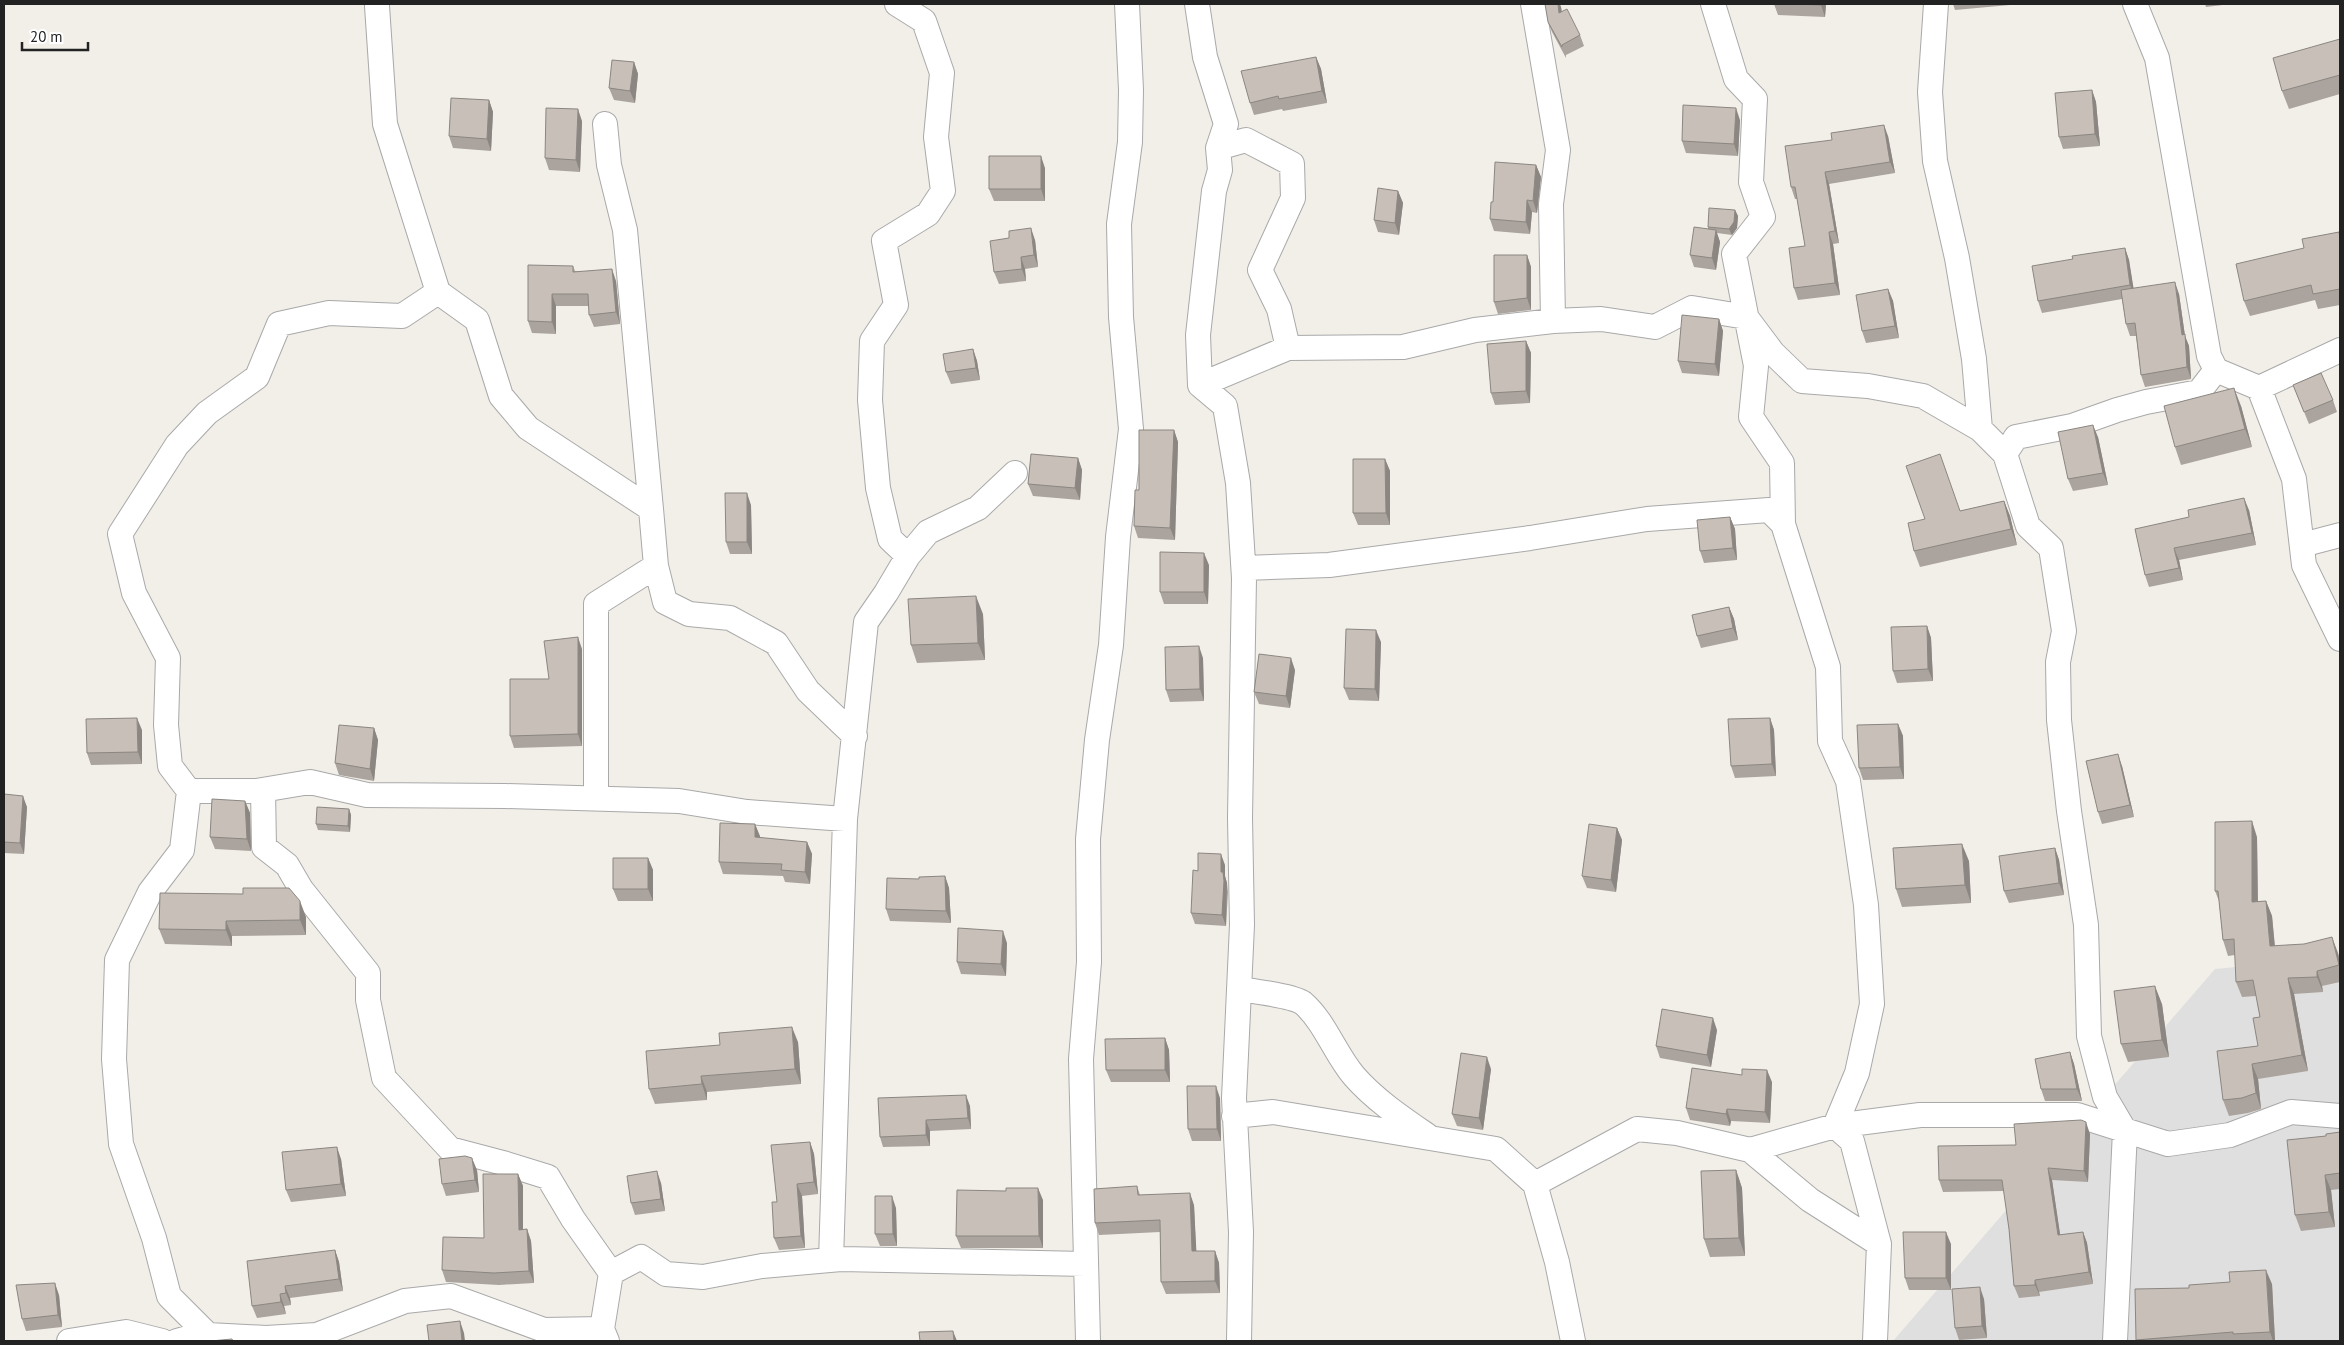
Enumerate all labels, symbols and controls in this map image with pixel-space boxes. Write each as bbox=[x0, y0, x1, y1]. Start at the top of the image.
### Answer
scale bar bbox=[22, 20, 89, 52]
text: 20 m bbox=[30, 27, 63, 46]

